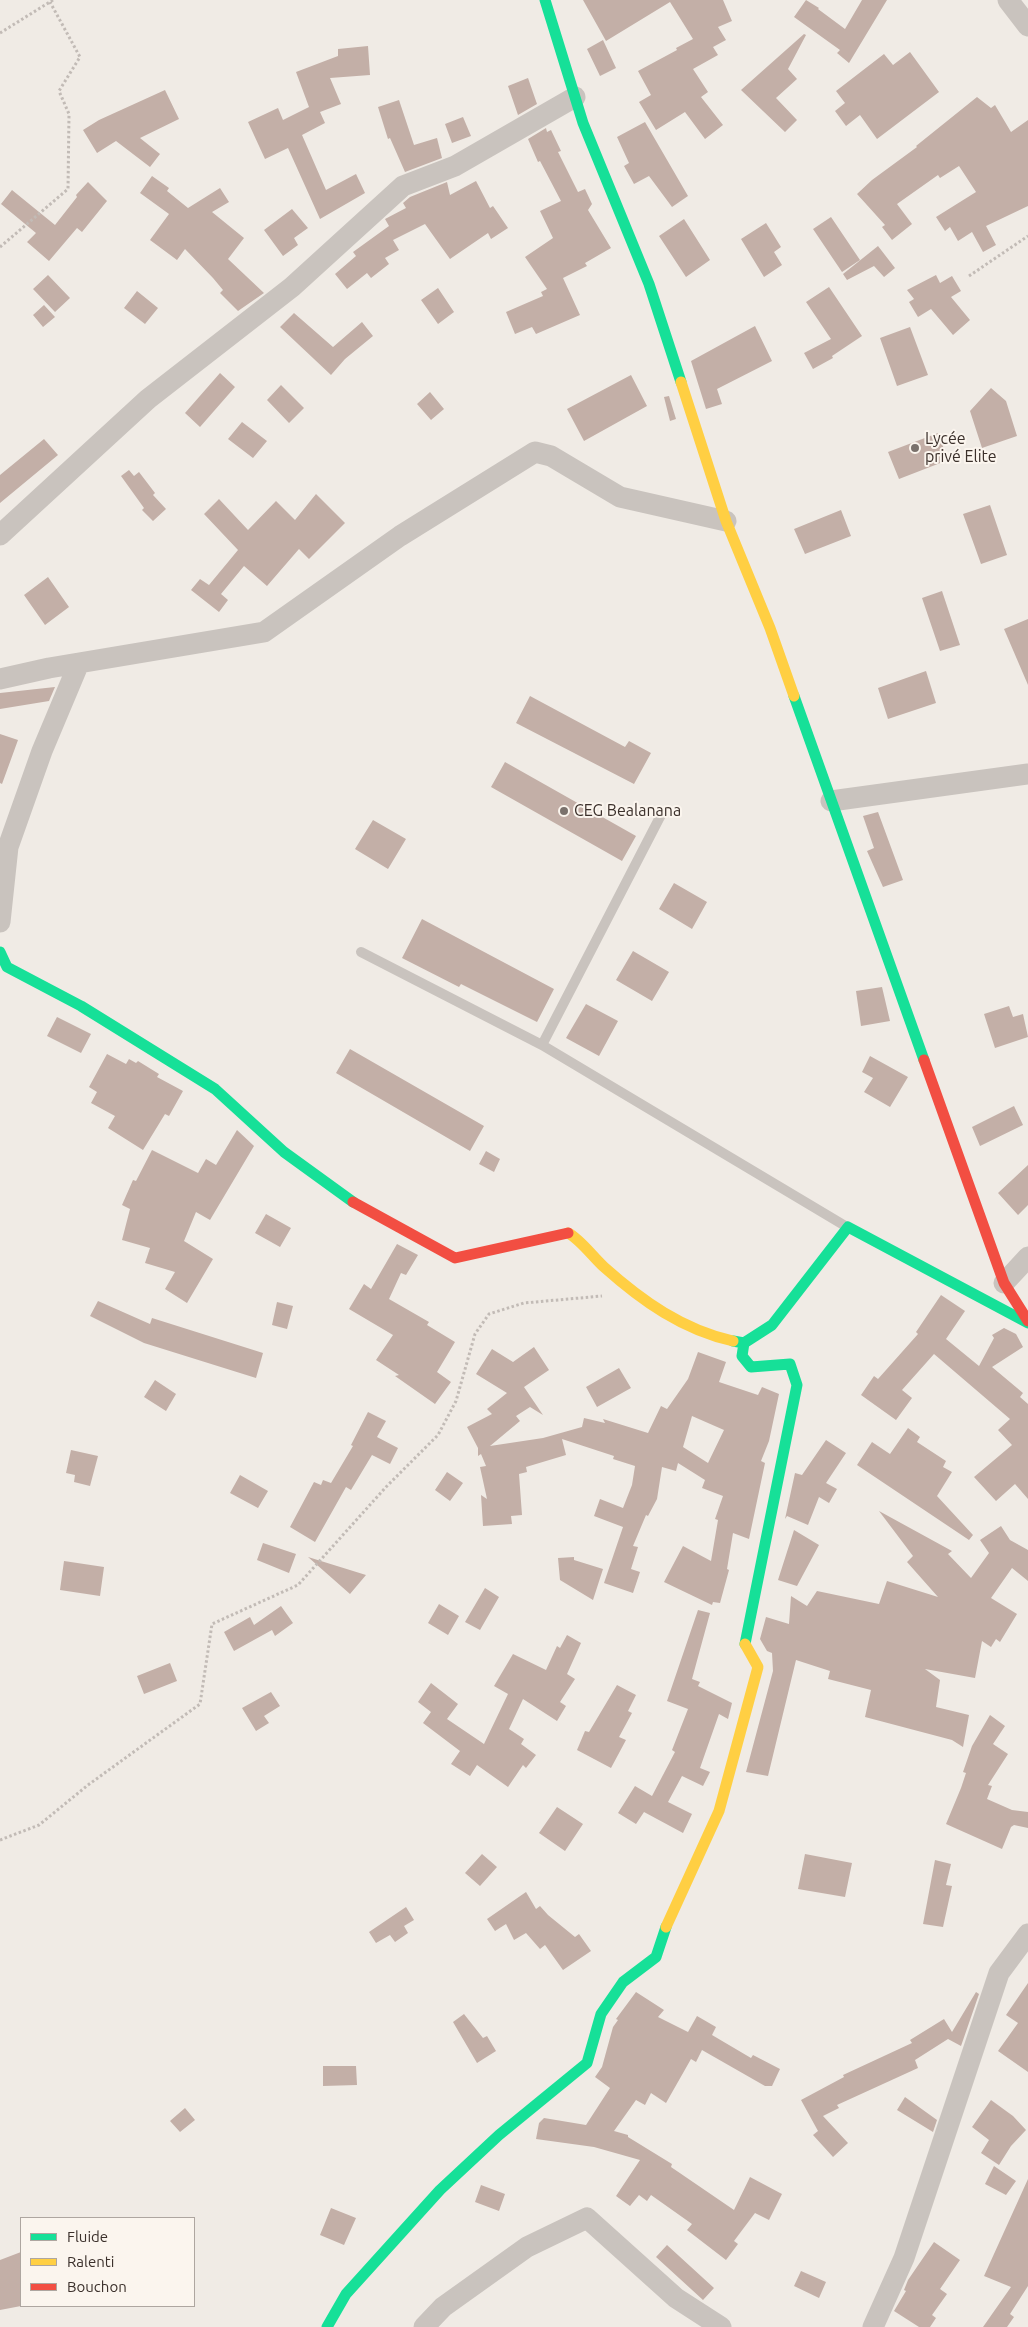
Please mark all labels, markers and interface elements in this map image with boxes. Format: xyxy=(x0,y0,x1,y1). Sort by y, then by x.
place label: Lycée privé Elite xyxy=(925,429,997,467)
marker: Lycée privé Elite xyxy=(909,442,921,454)
place label: CEG Bealanana xyxy=(574,801,681,821)
marker: CEG Bealanana xyxy=(558,805,570,817)
legend xyxy=(20,2217,195,2307)
text: Fluide xyxy=(67,2228,108,2245)
text: Ralenti xyxy=(67,2253,114,2270)
text: Bouchon xyxy=(67,2278,127,2295)

